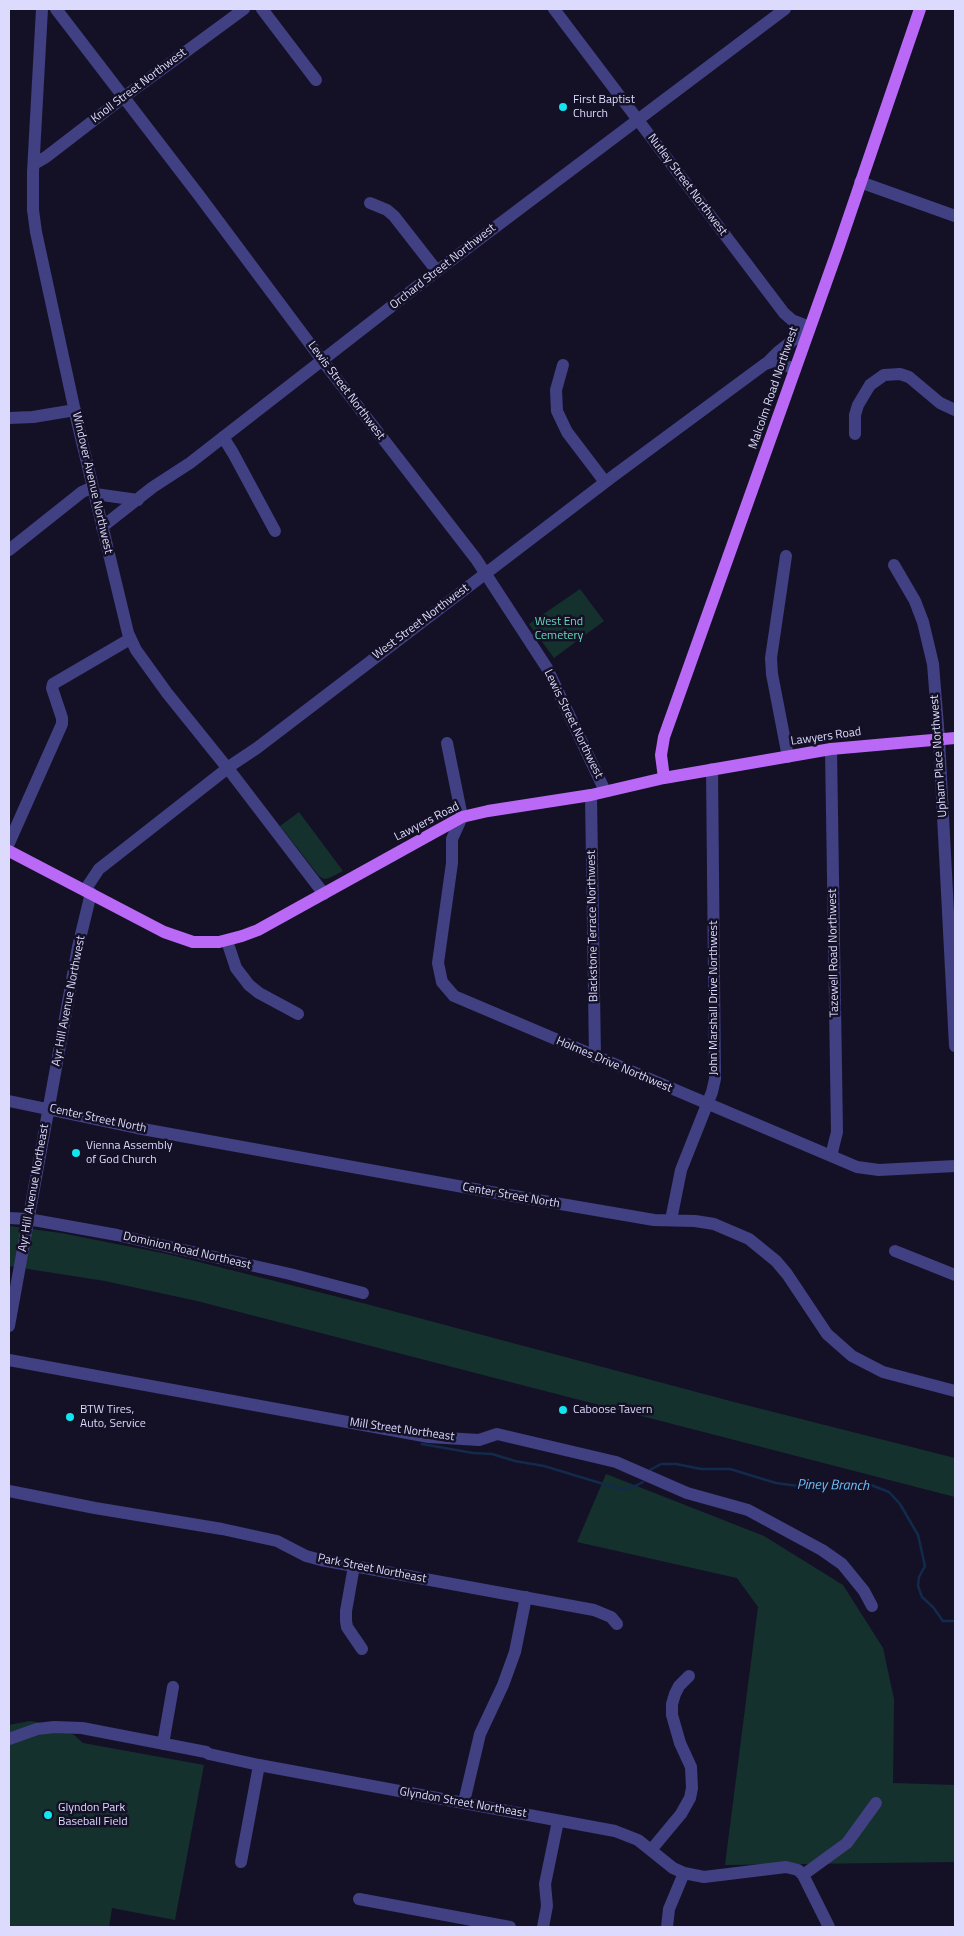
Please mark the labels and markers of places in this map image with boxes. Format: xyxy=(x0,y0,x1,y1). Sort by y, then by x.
place label: First Baptist Church xyxy=(573,93,635,121)
marker: First Baptist Church xyxy=(557,101,569,113)
place label: Vienna Assembly of God Church xyxy=(86,1139,172,1167)
marker: Vienna Assembly of God Church xyxy=(70,1147,82,1159)
place label: BTW Tires, Auto, Service xyxy=(80,1403,146,1431)
place label: Caboose Tavern xyxy=(573,1403,652,1417)
marker: Caboose Tavern xyxy=(557,1404,569,1416)
marker: BTW Tires, Auto, Service xyxy=(64,1411,76,1423)
place label: Glyndon Park Baseball Field xyxy=(58,1801,128,1829)
marker: Glyndon Park Baseball Field xyxy=(42,1809,54,1821)

